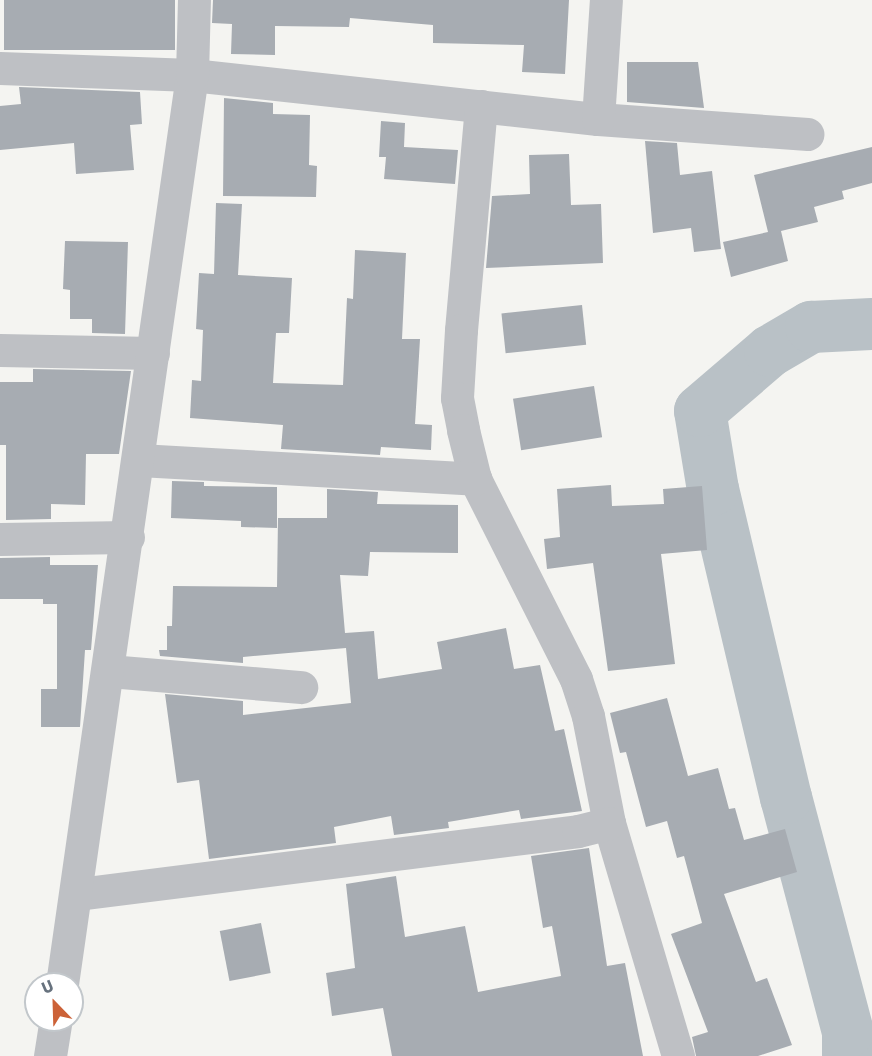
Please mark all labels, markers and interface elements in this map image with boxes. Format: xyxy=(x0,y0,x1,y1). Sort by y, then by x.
north arrow xyxy=(24,972,84,1032)
text: U xyxy=(38,974,57,1000)

